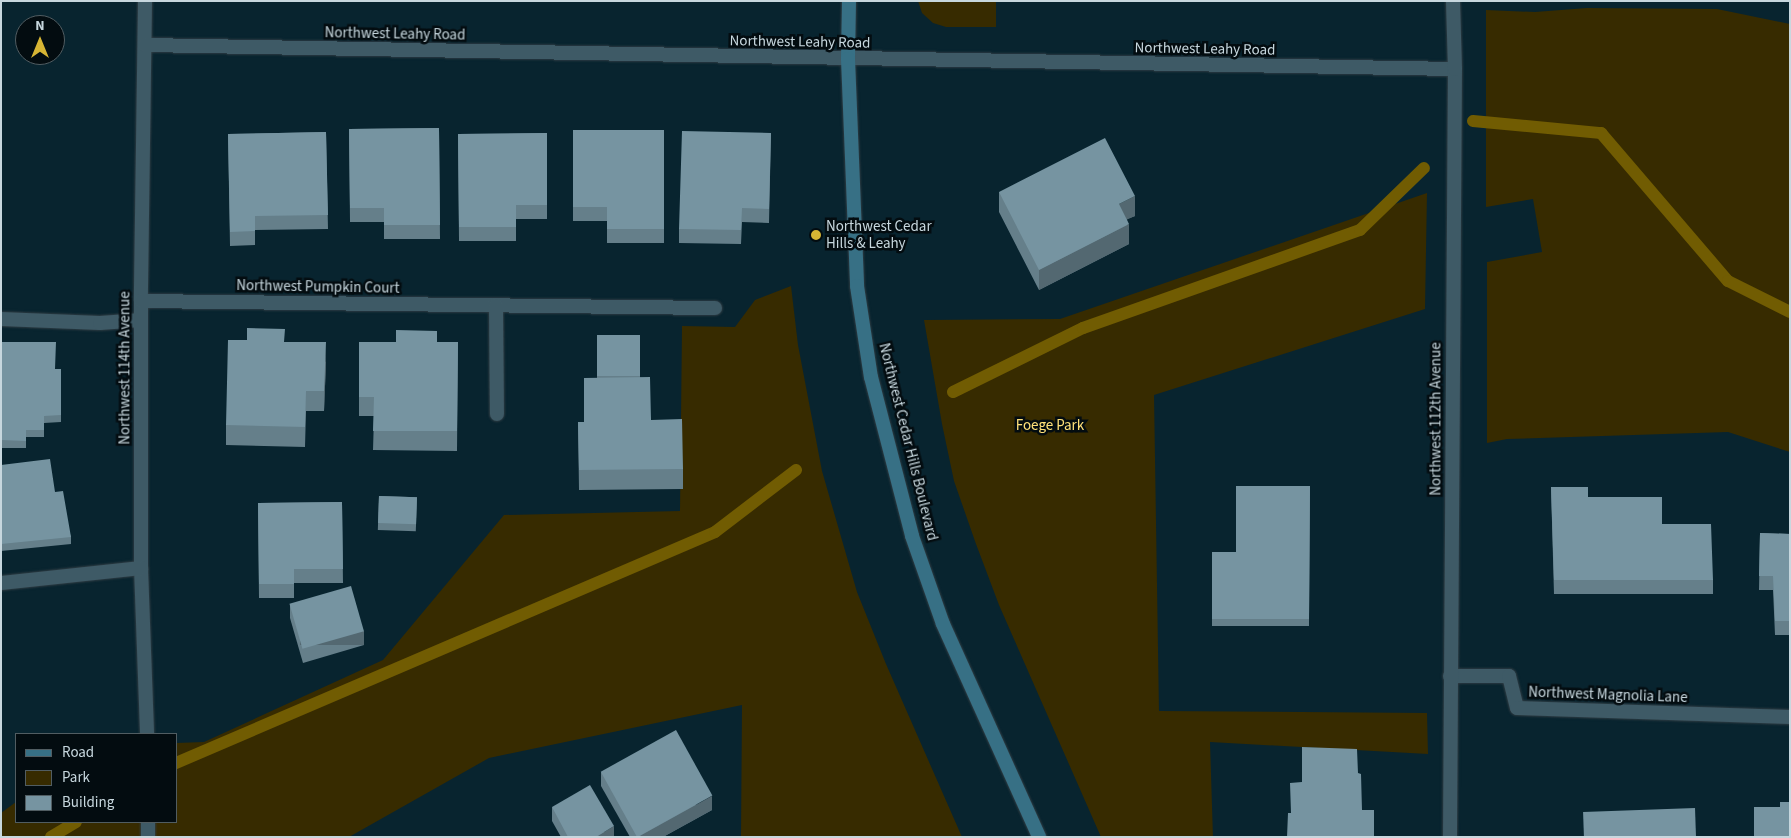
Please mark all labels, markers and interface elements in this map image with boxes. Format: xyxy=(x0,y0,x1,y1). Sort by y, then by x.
north arrow xyxy=(15,15,65,65)
text: N xyxy=(35,16,45,36)
street label: Northwest Leahy Road xyxy=(324,24,466,44)
street label: Northwest Leahy Road xyxy=(729,32,871,52)
street label: Northwest Leahy Road xyxy=(1134,39,1276,59)
place label: Northwest Cedar Hills & Leahy xyxy=(826,217,932,252)
marker: Northwest Cedar Hills & Leahy xyxy=(810,229,822,241)
street label: Northwest Pumpkin Court xyxy=(236,277,400,297)
street label: Northwest 114th Avenue xyxy=(116,291,134,445)
street label: Northwest Cedar Hills Boulevard xyxy=(875,341,941,543)
street label: Northwest 112th Avenue xyxy=(1427,342,1445,496)
park label: Foege Park xyxy=(1016,417,1084,435)
street label: Northwest Magnolia Lane xyxy=(1528,683,1688,707)
legend xyxy=(15,733,178,823)
text: Road xyxy=(62,742,94,763)
text: Park xyxy=(62,767,90,788)
text: Building xyxy=(62,792,114,813)

